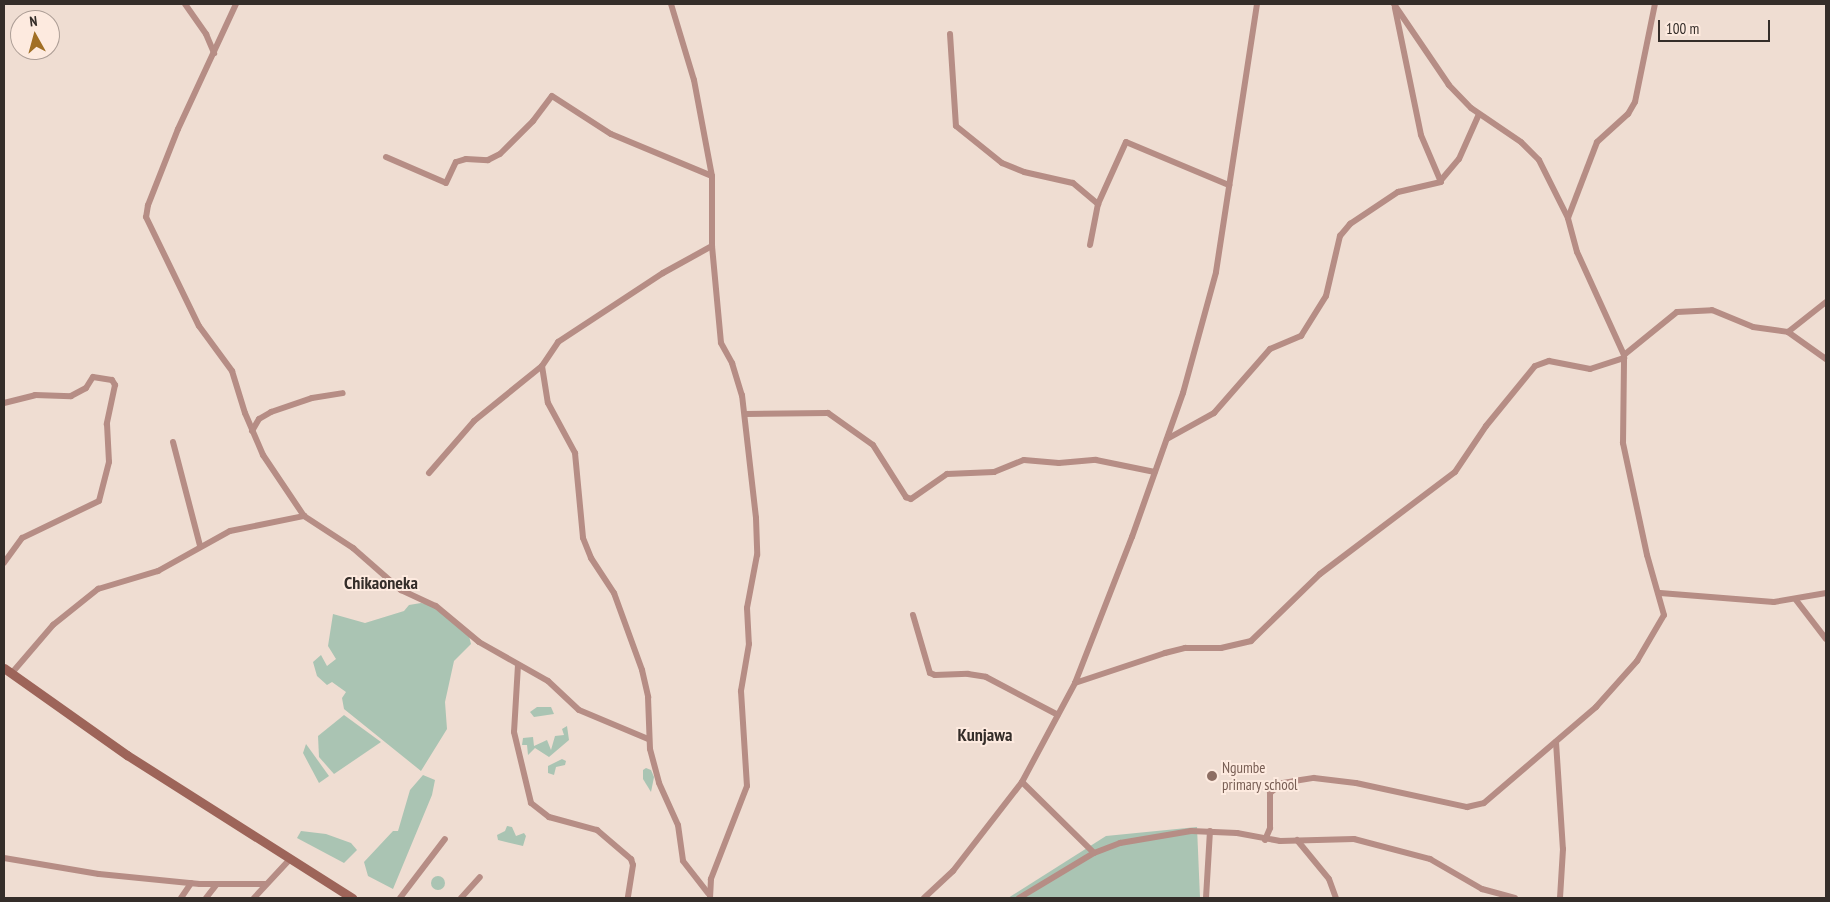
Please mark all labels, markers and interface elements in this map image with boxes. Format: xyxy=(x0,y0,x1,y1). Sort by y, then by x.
north arrow xyxy=(10,10,60,60)
scale bar xyxy=(1660,10,1772,42)
text: N xyxy=(28,12,38,30)
text: 100 m xyxy=(1666,19,1699,38)
district label: Chikaoneka xyxy=(344,572,418,594)
district label: Kunjawa xyxy=(958,724,1012,746)
place label: Ngumbe primary school xyxy=(1222,758,1298,793)
marker: Ngumbe primary school xyxy=(1206,770,1218,782)

